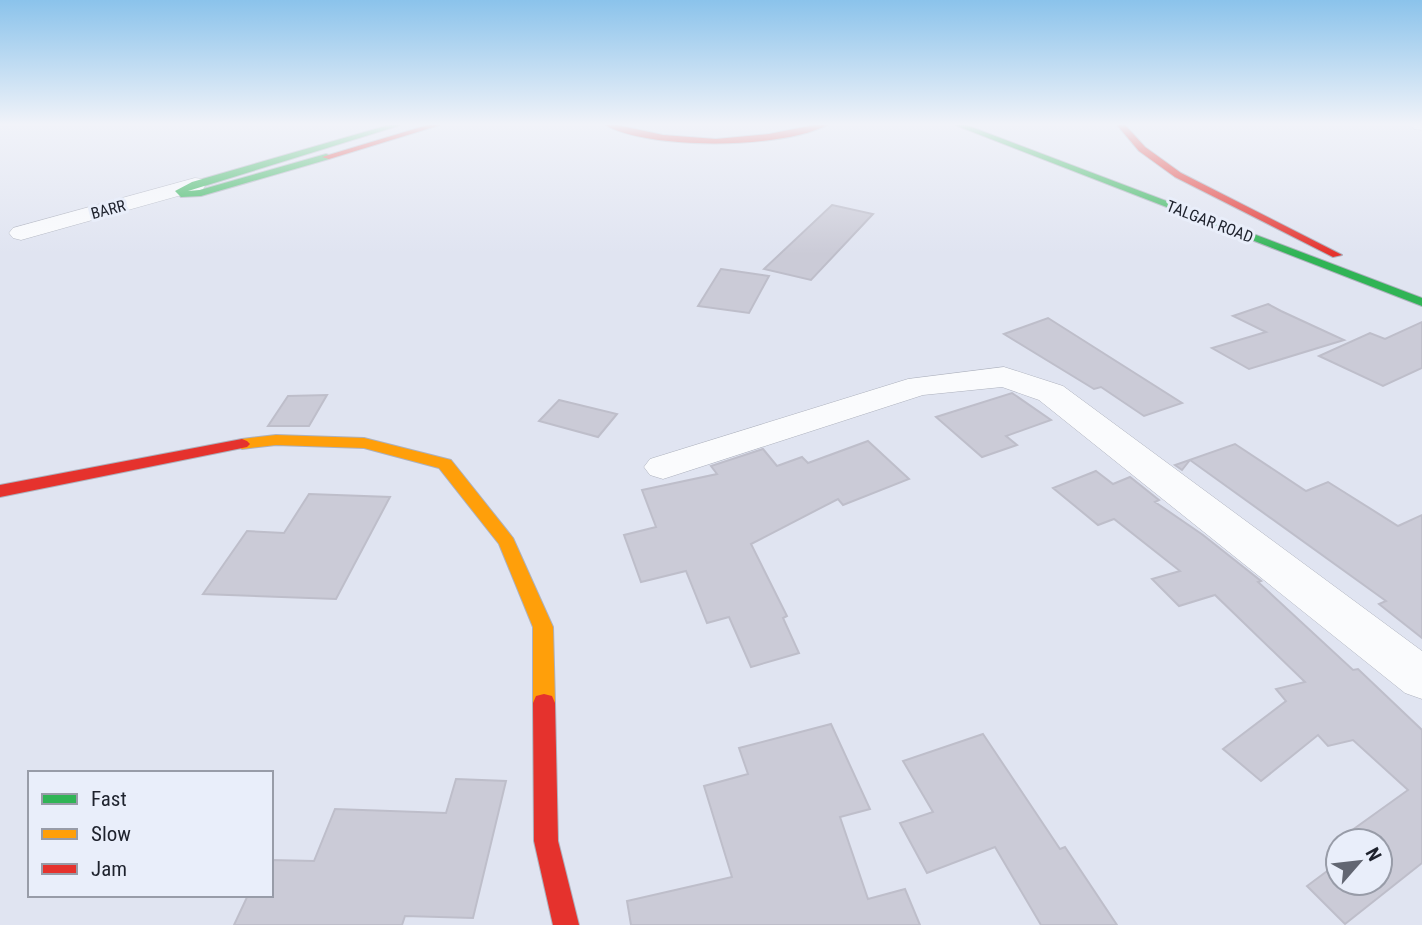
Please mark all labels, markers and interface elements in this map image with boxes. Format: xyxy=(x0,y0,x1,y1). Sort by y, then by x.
street label: BARR xyxy=(89,196,128,223)
street label: TALGAR ROAD xyxy=(1164,196,1256,247)
legend xyxy=(28,771,273,897)
text: Fast xyxy=(91,787,127,811)
text: Slow xyxy=(91,822,131,846)
north arrow xyxy=(1324,827,1394,897)
text: N xyxy=(1361,844,1386,865)
text: Jam xyxy=(91,857,127,881)

